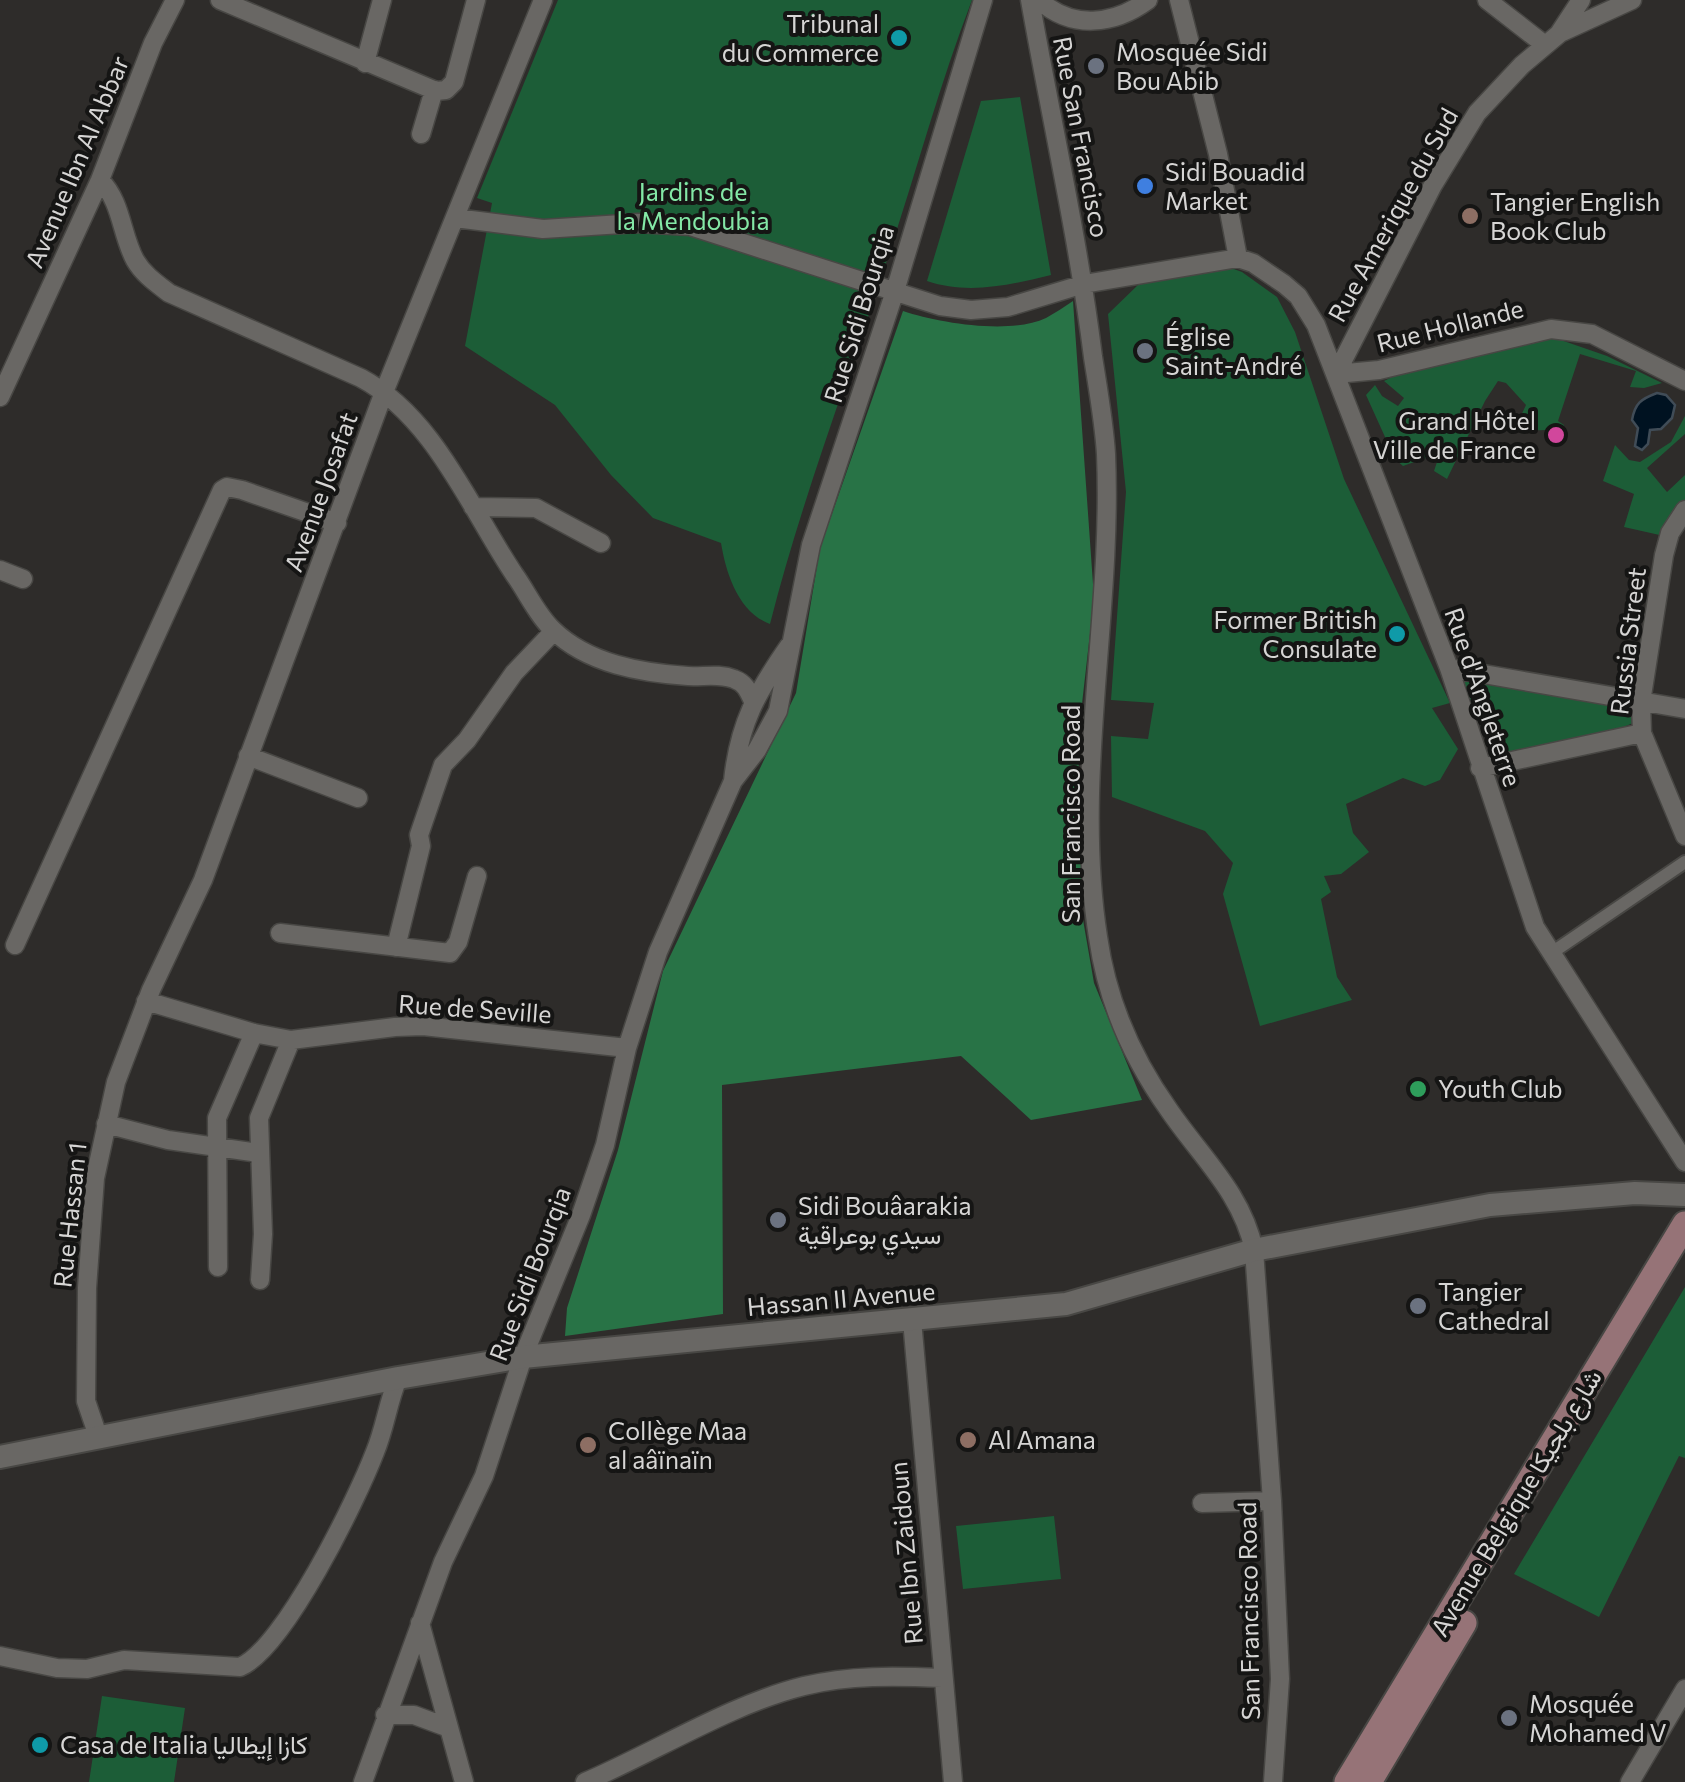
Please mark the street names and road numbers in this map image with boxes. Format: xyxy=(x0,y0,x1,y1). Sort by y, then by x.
street label: Rue San Francisco xyxy=(1048,34,1116,240)
street label: Avenue Ibn Al Abbar xyxy=(18,51,134,272)
street label: Rue Amerique du Sud xyxy=(1321,102,1463,327)
street label: Rue Sidi Bourqia xyxy=(817,221,899,406)
street label: Rue Hollande xyxy=(1373,292,1526,358)
street label: Avenue Josafat xyxy=(277,408,363,575)
street label: Russia Street xyxy=(1603,565,1651,716)
street label: Rue d'Angleterre xyxy=(1439,603,1529,790)
street label: San Francisco Road xyxy=(1055,705,1085,923)
street label: Rue de Seville xyxy=(397,988,553,1028)
street label: Rue Hassan 1 xyxy=(46,1141,92,1289)
street label: Rue Sidi Bourqia xyxy=(482,1182,576,1365)
street label: Hassan II Avenue xyxy=(746,1275,936,1321)
street label: Avenue Belgique شارع بلجيكا xyxy=(1423,1364,1609,1643)
street label: Rue Ibn Zaidoun xyxy=(882,1460,928,1646)
street label: San Francisco Road xyxy=(1231,1501,1265,1721)

